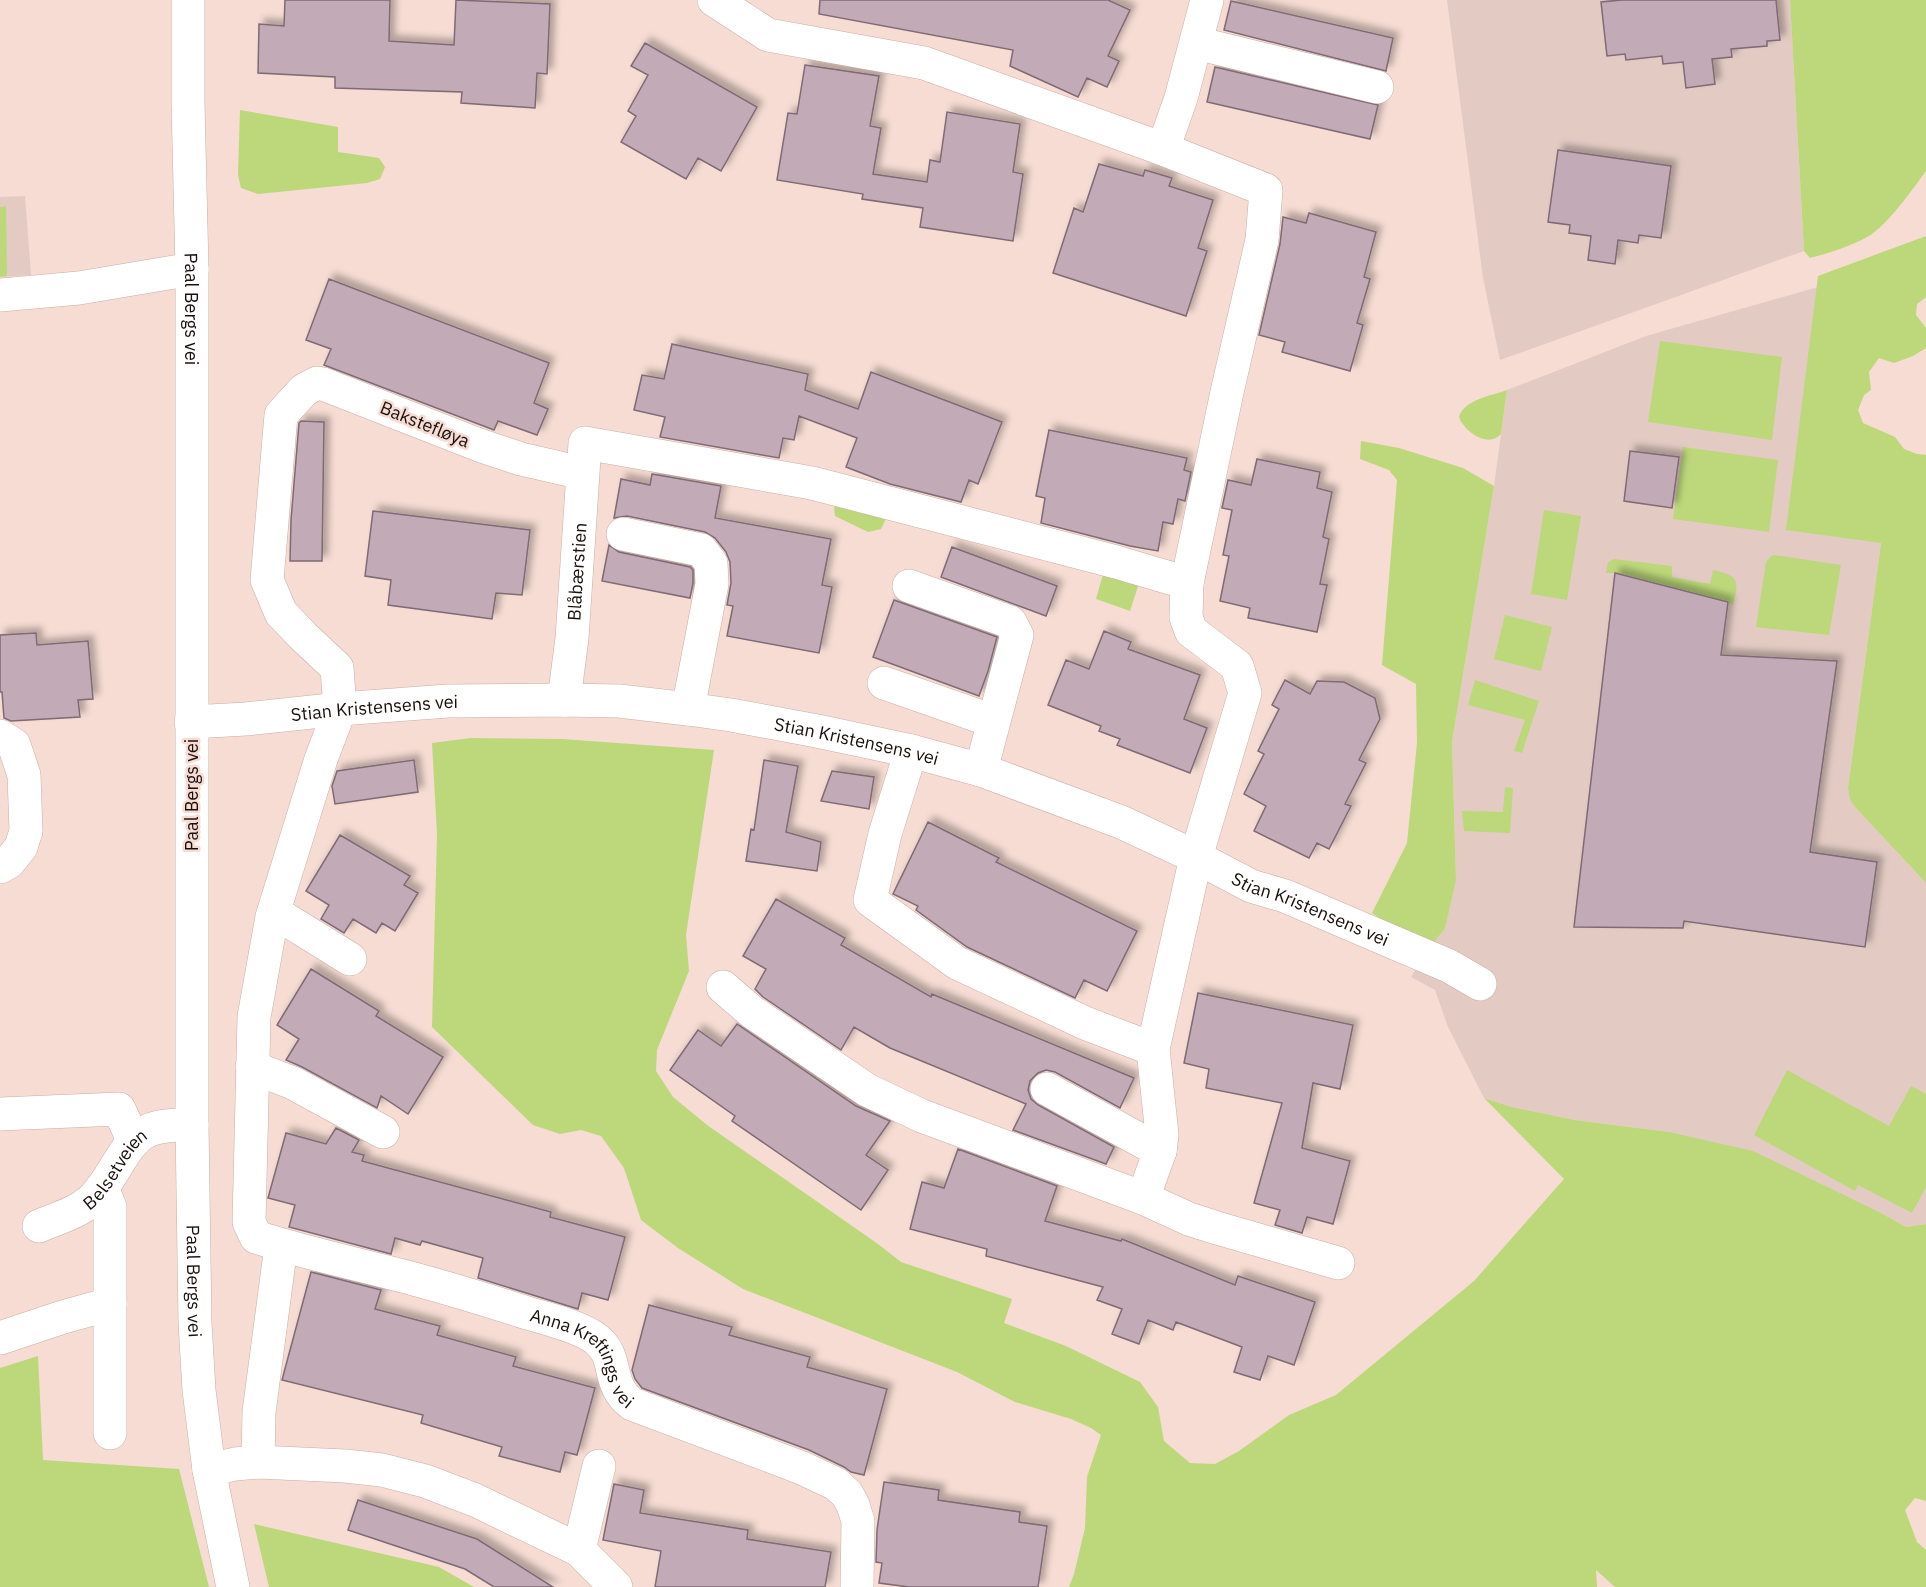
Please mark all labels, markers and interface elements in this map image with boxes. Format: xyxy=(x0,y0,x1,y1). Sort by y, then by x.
street label: Paal Bergs vei xyxy=(180,252,204,365)
street label: Bakstefløya xyxy=(377,396,474,453)
street label: Blåbærstien xyxy=(562,522,591,622)
street label: Stian Kristensens vei xyxy=(290,689,458,726)
street label: Stian Kristensens vei xyxy=(772,712,942,770)
street label: Paal Bergs vei xyxy=(180,739,203,851)
street label: Stian Kristensens vei xyxy=(1228,866,1393,951)
street label: Belsetveien xyxy=(78,1123,151,1214)
street label: Paal Bergs vei xyxy=(182,1224,207,1338)
street label: Anna Kreftings vei xyxy=(528,1303,639,1413)

